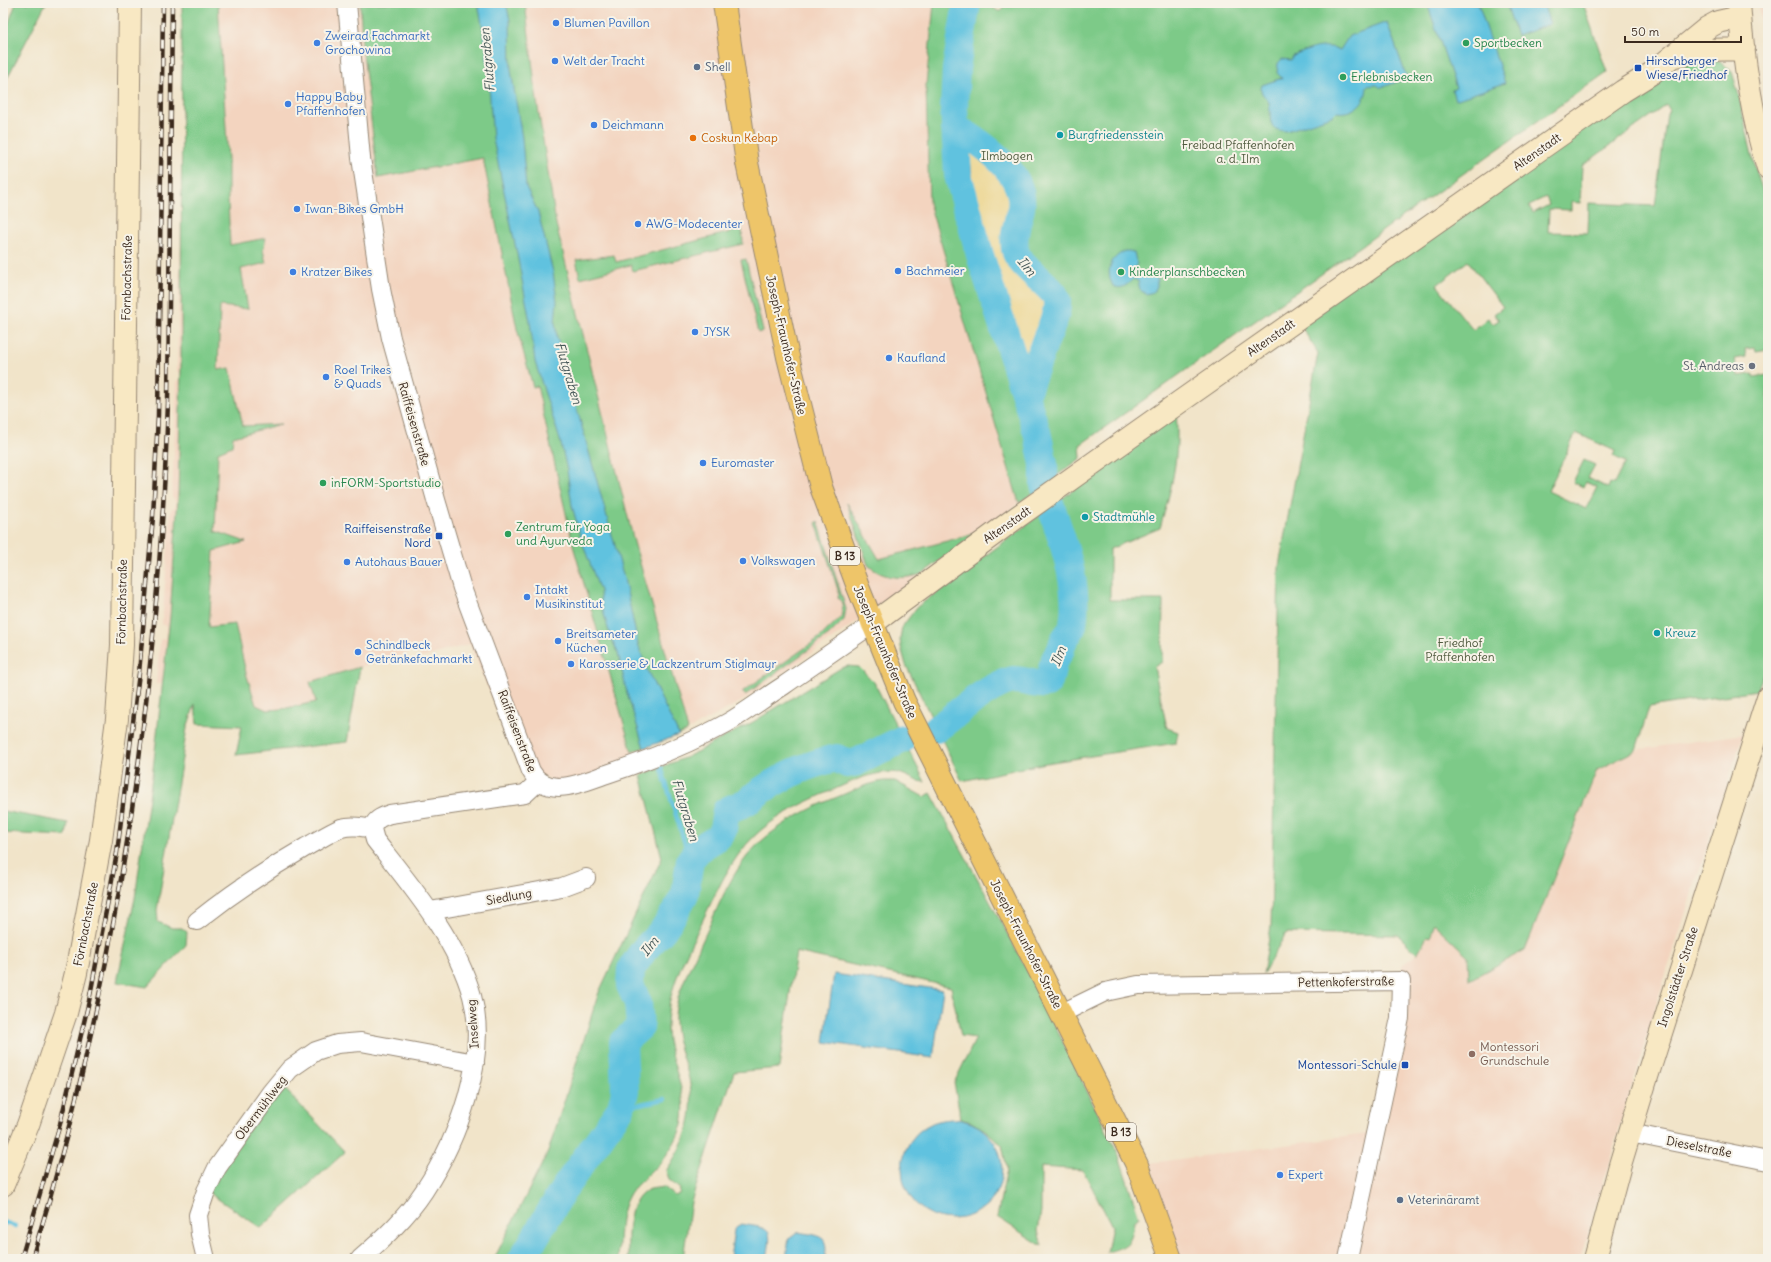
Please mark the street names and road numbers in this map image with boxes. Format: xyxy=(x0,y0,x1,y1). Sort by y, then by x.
street label: Altenstadt xyxy=(1510,130,1564,174)
street label: Förnbachstraße xyxy=(118,235,135,321)
street label: Joseph-Fraunhofer-Straße xyxy=(763,273,810,416)
street label: Altenstadt xyxy=(1244,316,1298,360)
street label: Raiffeisenstraße xyxy=(395,380,434,468)
street label: Altenstadt xyxy=(980,503,1034,547)
road number: B 13 xyxy=(830,547,860,565)
street label: Förnbachstraße xyxy=(113,559,130,645)
street label: Joseph-Fraunhofer-Straße xyxy=(851,583,920,721)
street label: Raiffeisenstraße xyxy=(495,688,540,774)
street label: Joseph-Fraunhofer-Straße xyxy=(987,877,1066,1011)
street label: Förnbachstraße xyxy=(70,881,101,967)
street label: Siedlung xyxy=(485,885,533,908)
street label: Ingolstädter Straße xyxy=(1654,925,1701,1029)
street label: Pettenkoferstraße xyxy=(1298,973,1394,990)
street label: Inselweg xyxy=(463,999,482,1049)
street label: Obermühlweg xyxy=(231,1072,290,1143)
road number: B 13 xyxy=(1106,1123,1136,1141)
street label: Dieselstraße xyxy=(1665,1133,1733,1160)

